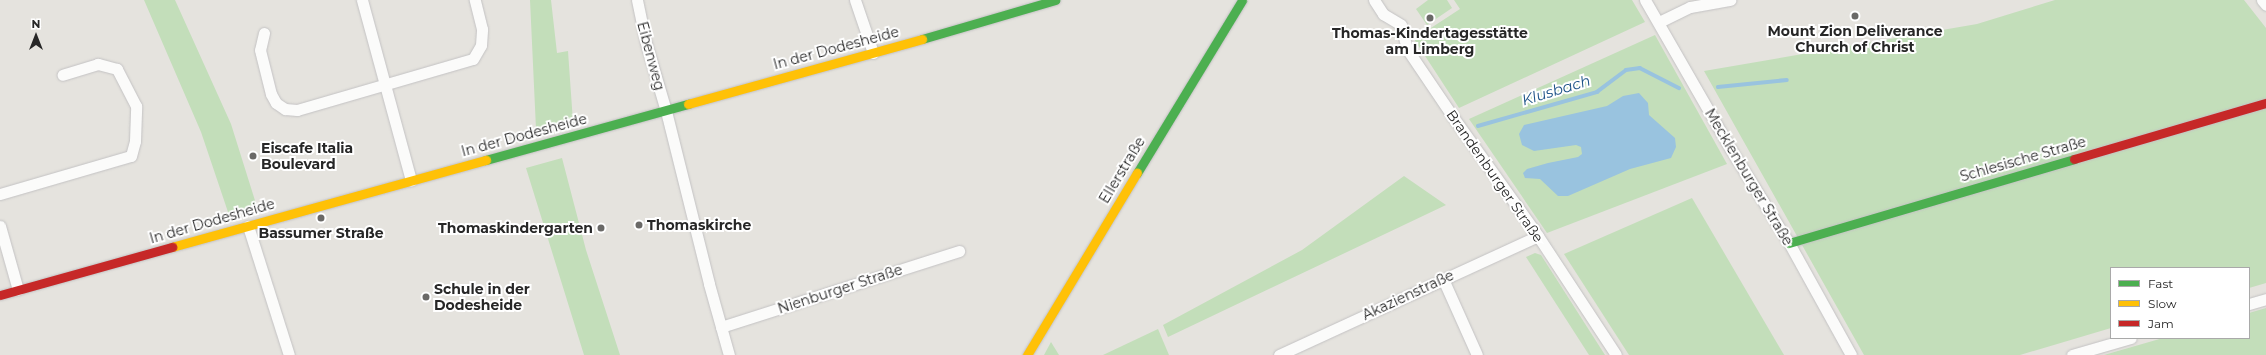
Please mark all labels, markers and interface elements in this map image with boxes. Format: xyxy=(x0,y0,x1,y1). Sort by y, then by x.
marker: Mount Zion Deliverance Church of Christ xyxy=(1850,11,1860,21)
marker: Thomas-Kindertagesstätte am Limberg xyxy=(1425,13,1435,23)
north arrow xyxy=(16,16,56,56)
text: N xyxy=(32,17,40,31)
street label: Eibenweg xyxy=(634,20,668,92)
street label: In der Dodesheide xyxy=(771,23,901,73)
place label: Mount Zion Deliverance Church of Christ xyxy=(1768,23,1942,56)
place label: Thomas-Kindertagesstätte am Limberg xyxy=(1332,25,1528,58)
water label: Klusbach xyxy=(1519,71,1593,109)
street label: Mecklenburger Straße xyxy=(1701,106,1797,248)
street label: Brandenburger Straße xyxy=(1443,107,1547,245)
street label: In der Dodesheide xyxy=(459,110,589,160)
street label: Schlesische Straße xyxy=(1958,133,2088,185)
street label: Ellerstraße xyxy=(1096,134,1148,206)
place label: Eiscafe Italia Boulevard xyxy=(261,140,353,172)
marker: Eiscafe Italia Boulevard xyxy=(248,151,258,161)
street label: In der Dodesheide xyxy=(148,195,276,247)
marker: Bassumer Straße xyxy=(316,213,326,223)
place label: Thomaskirche xyxy=(647,217,751,233)
place label: Thomaskindergarten xyxy=(438,220,593,236)
marker: Thomaskirche xyxy=(634,220,644,230)
marker: Thomaskindergarten xyxy=(596,223,606,233)
place label: Bassumer Straße xyxy=(258,225,384,241)
street label: Nienburger Straße xyxy=(776,261,904,317)
street label: Akazienstraße xyxy=(1360,266,1456,324)
legend xyxy=(2110,267,2250,339)
text: Fast xyxy=(2148,276,2173,291)
place label: Schule in der Dodesheide xyxy=(434,281,530,314)
marker: Schule in der Dodesheide xyxy=(421,292,431,302)
text: Slow xyxy=(2148,296,2177,311)
text: Jam xyxy=(2148,316,2174,331)

